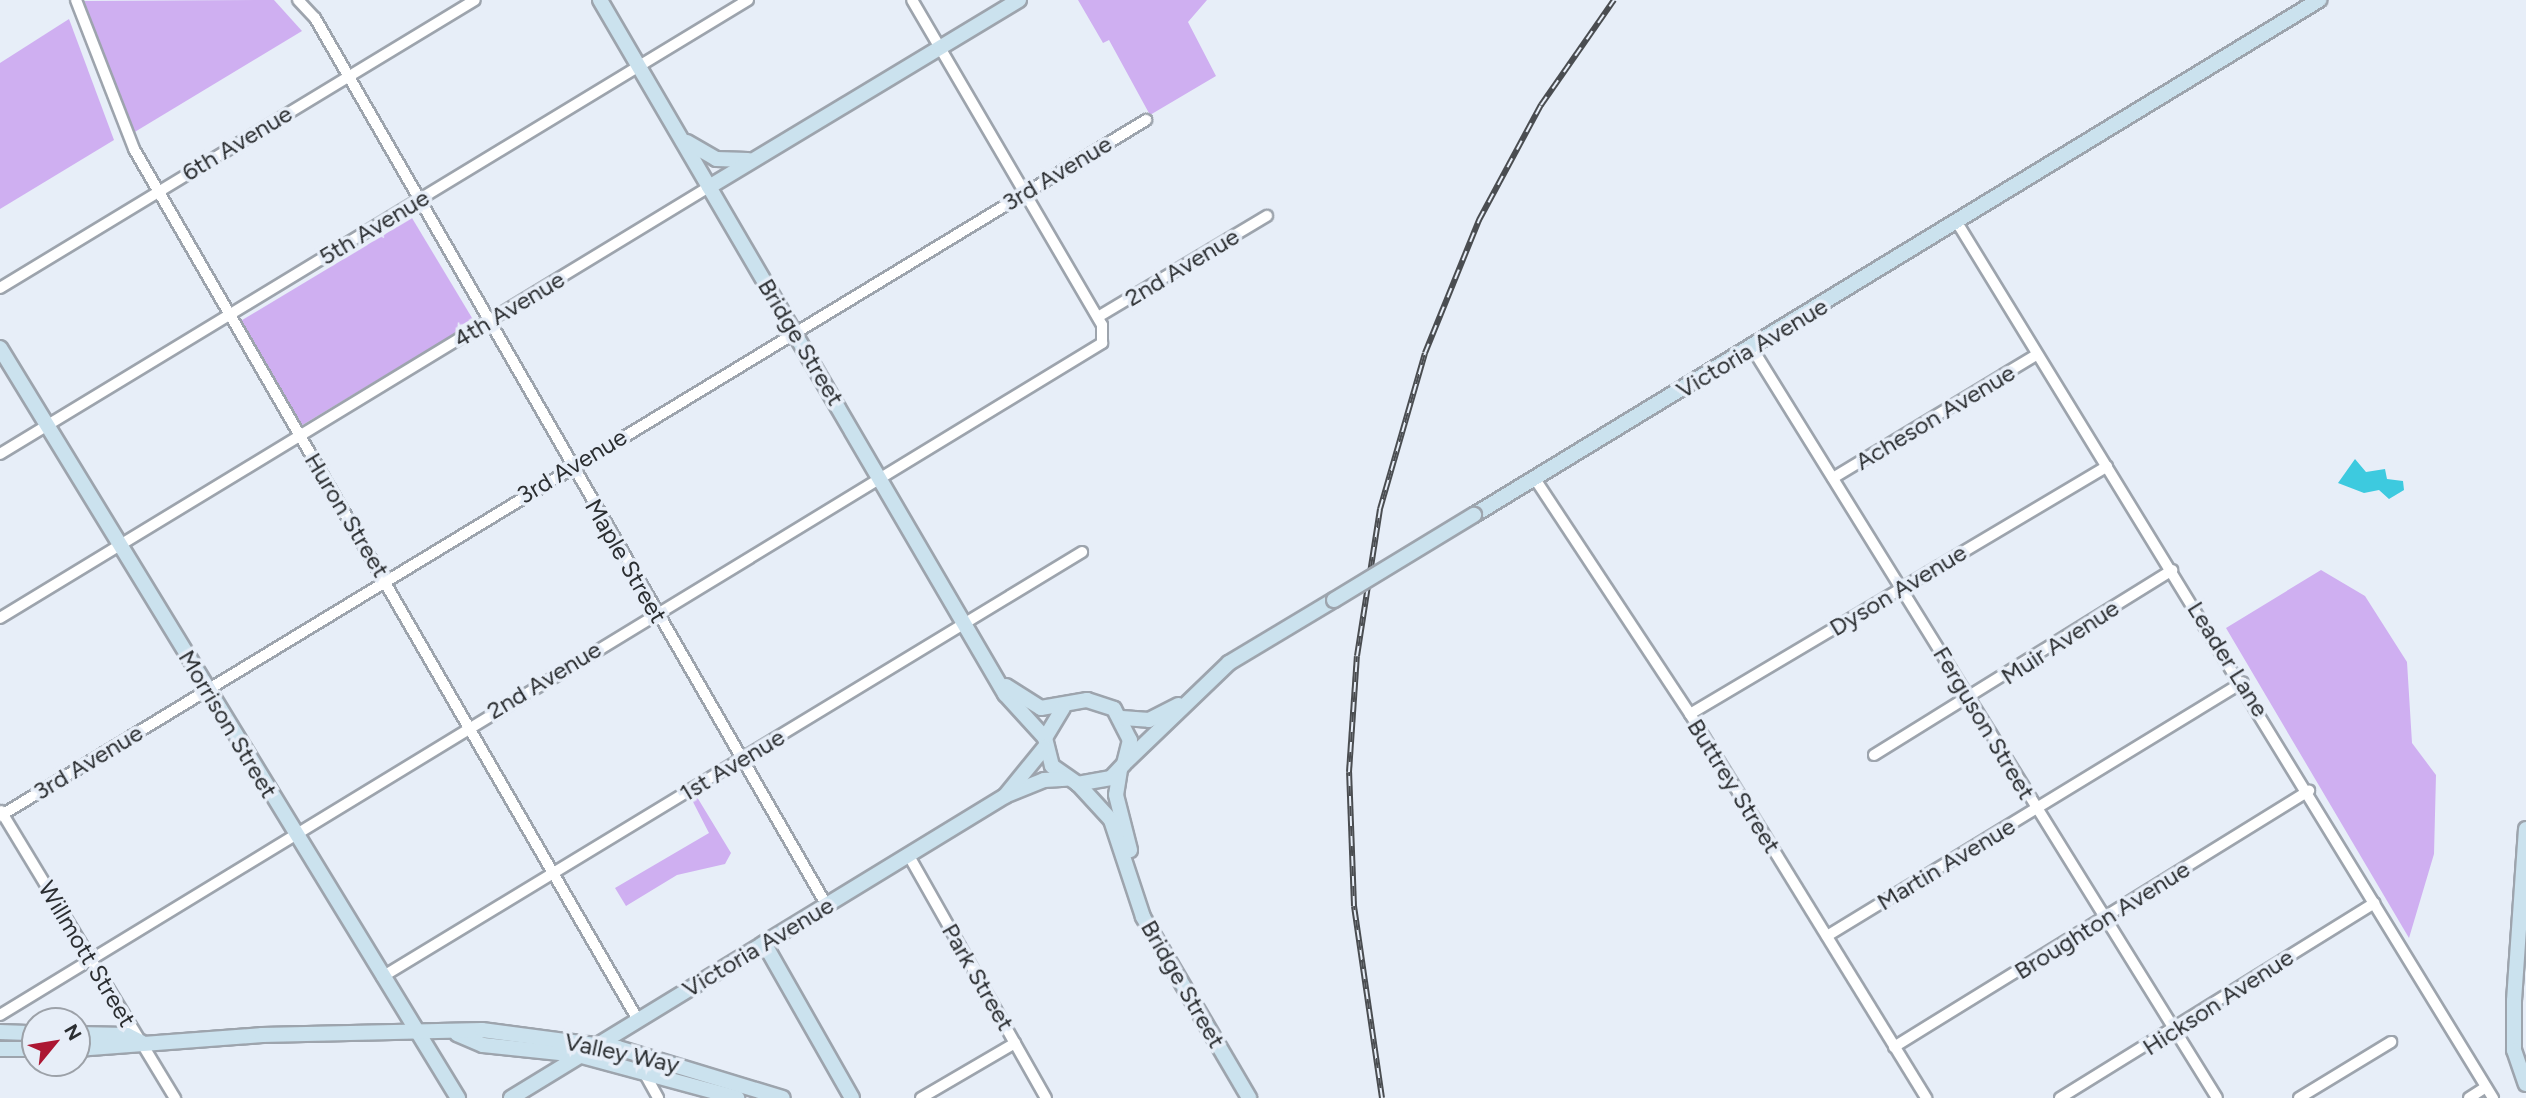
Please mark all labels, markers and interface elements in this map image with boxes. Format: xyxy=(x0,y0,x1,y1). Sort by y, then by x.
street label: 6th Avenue xyxy=(177,99,297,187)
street label: 3rd Avenue xyxy=(997,129,1117,217)
street label: 5th Avenue xyxy=(314,183,434,271)
street label: 2nd Avenue xyxy=(1120,222,1244,312)
street label: 4th Avenue xyxy=(448,265,570,353)
street label: Bridge Street xyxy=(752,273,850,411)
street label: Victoria Avenue xyxy=(1671,292,1833,404)
street label: Acheson Avenue xyxy=(1850,358,2020,476)
street label: 3rd Avenue xyxy=(512,422,632,510)
street label: Huron Street xyxy=(299,448,395,582)
street label: Maple Street xyxy=(579,494,673,628)
street label: Dyson Avenue xyxy=(1824,538,1972,642)
street label: Muir Avenue xyxy=(1996,593,2124,691)
street label: Leader Lane xyxy=(2181,596,2275,722)
street label: 2nd Avenue xyxy=(482,635,606,725)
street label: Ferguson Street xyxy=(1927,641,2041,805)
street label: Morrison Street xyxy=(172,645,284,803)
street label: Buttrey Street xyxy=(1681,714,1787,858)
street label: 3rd Avenue xyxy=(28,718,148,806)
street label: 1st Avenue xyxy=(674,722,790,808)
street label: Martin Avenue xyxy=(1872,812,2020,916)
street label: Broughton Avenue xyxy=(2009,855,2195,985)
street label: Willmott Street xyxy=(32,876,142,1032)
street label: Victoria Avenue xyxy=(677,891,839,1003)
street label: Bridge Street xyxy=(1135,915,1231,1053)
street label: Park Street xyxy=(936,918,1020,1036)
street label: Hickson Avenue xyxy=(2137,943,2299,1061)
north arrow xyxy=(21,1007,91,1077)
text: N xyxy=(59,1020,87,1044)
street label: Valley Way xyxy=(562,1027,682,1079)

